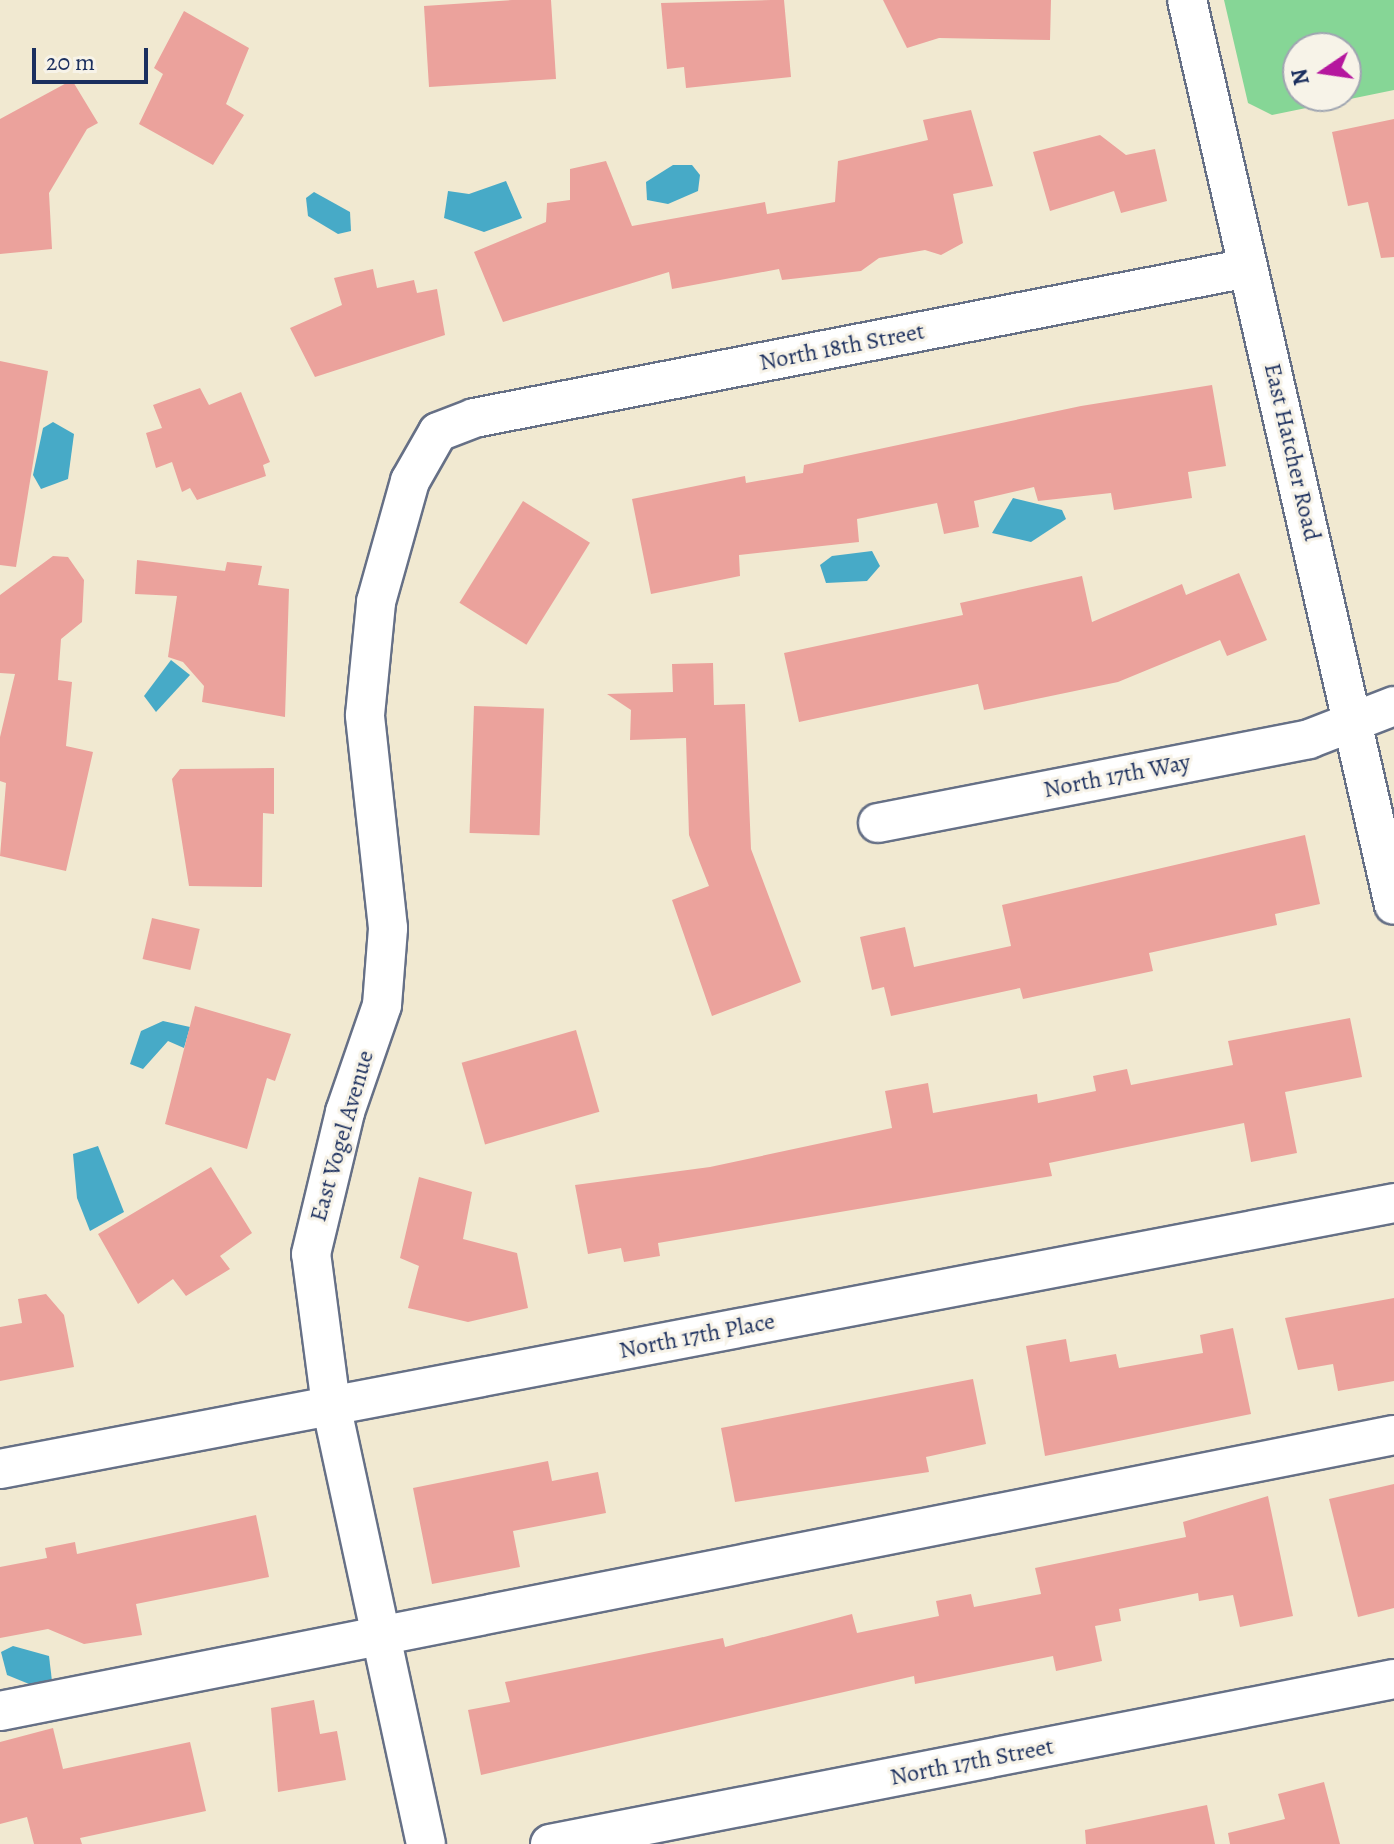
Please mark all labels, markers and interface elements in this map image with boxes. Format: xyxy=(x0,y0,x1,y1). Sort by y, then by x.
scale bar xyxy=(36,32,152,82)
north arrow xyxy=(1282,32,1362,112)
text: 20 m xyxy=(46,46,95,78)
text: N xyxy=(1284,66,1317,88)
street label: North 18th Street xyxy=(757,317,927,377)
street label: East Hatcher Road xyxy=(1258,360,1326,544)
street label: North 17th Way xyxy=(1041,748,1193,804)
street label: East Vogel Avenue xyxy=(304,1047,380,1225)
street label: North 17th Place xyxy=(617,1307,777,1365)
street label: North 17th Street xyxy=(888,1732,1056,1792)

